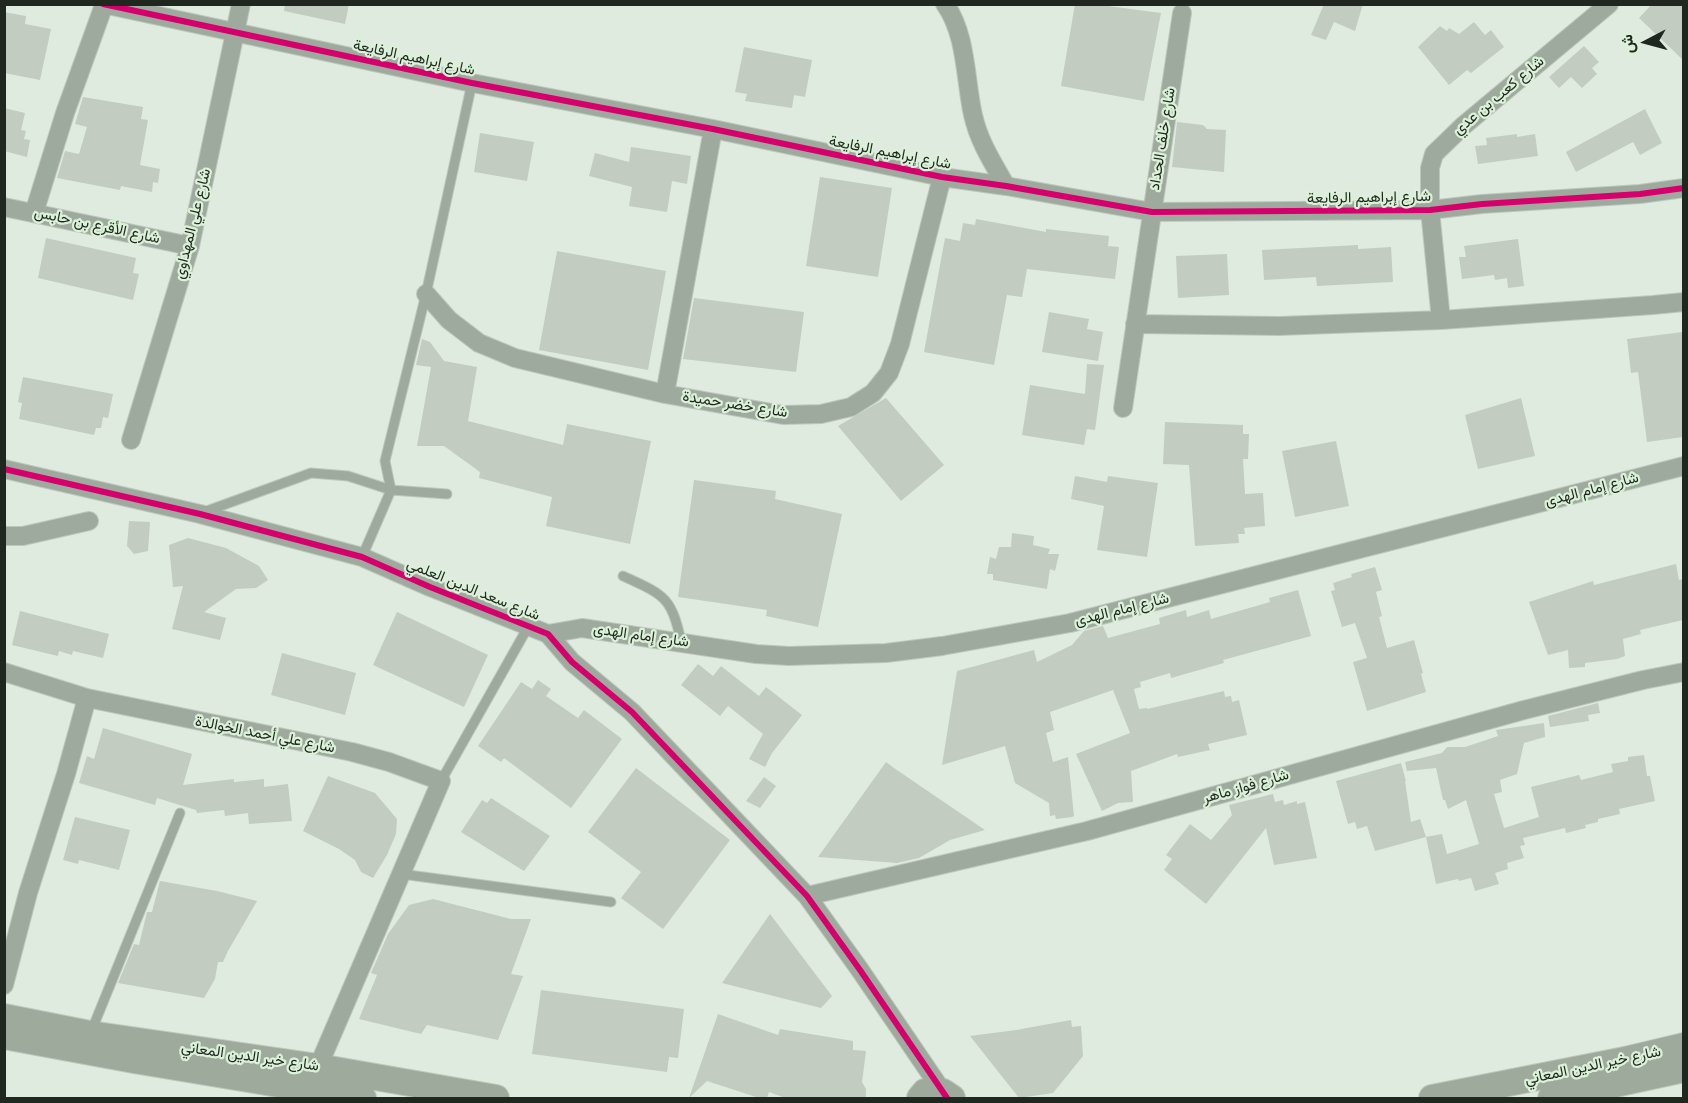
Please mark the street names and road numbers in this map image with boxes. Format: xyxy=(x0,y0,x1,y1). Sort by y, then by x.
street label: شارع إبراهيم الرفايعة xyxy=(351,36,477,80)
street label: شارع كعب بن عدي xyxy=(1450,53,1548,139)
street label: شارع خلف الحداد xyxy=(1146,86,1180,192)
street label: شارع إبراهيم الرفايعة xyxy=(827,132,953,174)
street label: شارع علي المهداوي xyxy=(171,167,215,281)
street label: شارع إبراهيم الرفايعة xyxy=(1307,188,1431,208)
street label: شارع الأقرع بن حابس xyxy=(32,204,162,248)
street label: شارع خضر حميدة xyxy=(681,388,789,422)
street label: شارع إمام الهدى xyxy=(1543,469,1641,511)
street label: شارع سعد الدين العلمي xyxy=(404,555,542,625)
street label: شارع إمام الهدى xyxy=(1073,590,1171,630)
street label: شارع إمام الهدى xyxy=(592,620,690,652)
street label: شارع علي أحمد الخوالدة xyxy=(194,713,336,757)
street label: شارع فواز ماهر xyxy=(1201,766,1291,808)
street label: شارع خير الدين المعاني xyxy=(180,1038,320,1076)
street label: شارع خير الدين المعاني xyxy=(1523,1043,1663,1089)

